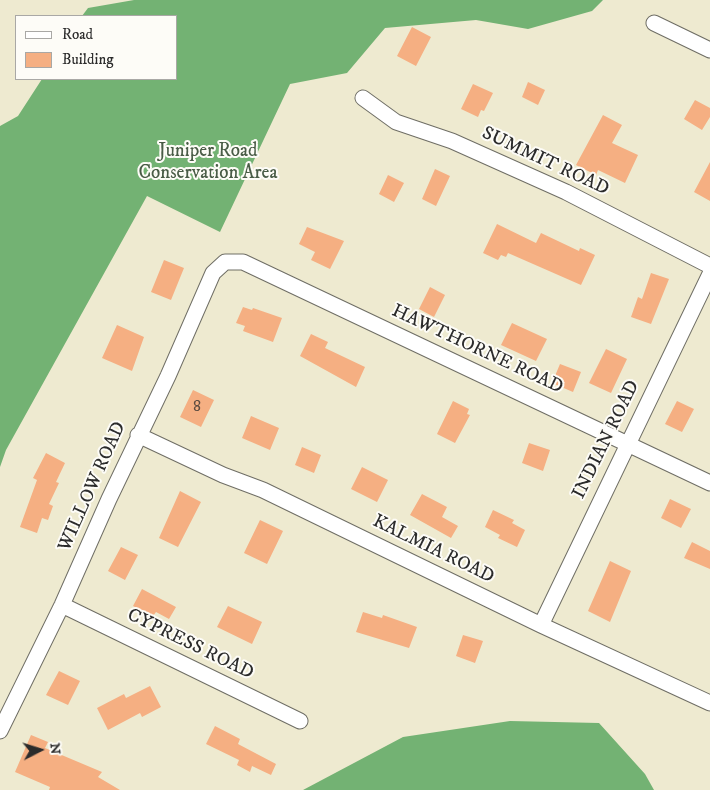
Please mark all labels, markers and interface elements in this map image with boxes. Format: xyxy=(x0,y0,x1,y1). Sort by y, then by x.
legend xyxy=(15,15,178,80)
text: Road xyxy=(62,25,93,44)
text: Building xyxy=(62,50,114,69)
street label: SUMMIT ROAD xyxy=(478,123,612,201)
park label: Juniper Road Conservation Area xyxy=(138,141,278,185)
street label: HAWTHORNE ROAD xyxy=(388,300,566,400)
street label: INDIAN ROAD xyxy=(568,377,646,503)
house number: 8 xyxy=(193,398,201,418)
street label: WILLOW ROAD xyxy=(54,419,132,555)
street label: KALMIA ROAD xyxy=(368,511,498,589)
street label: CYPRESS ROAD xyxy=(123,605,257,685)
north arrow xyxy=(15,725,65,775)
text: N xyxy=(45,742,64,755)

